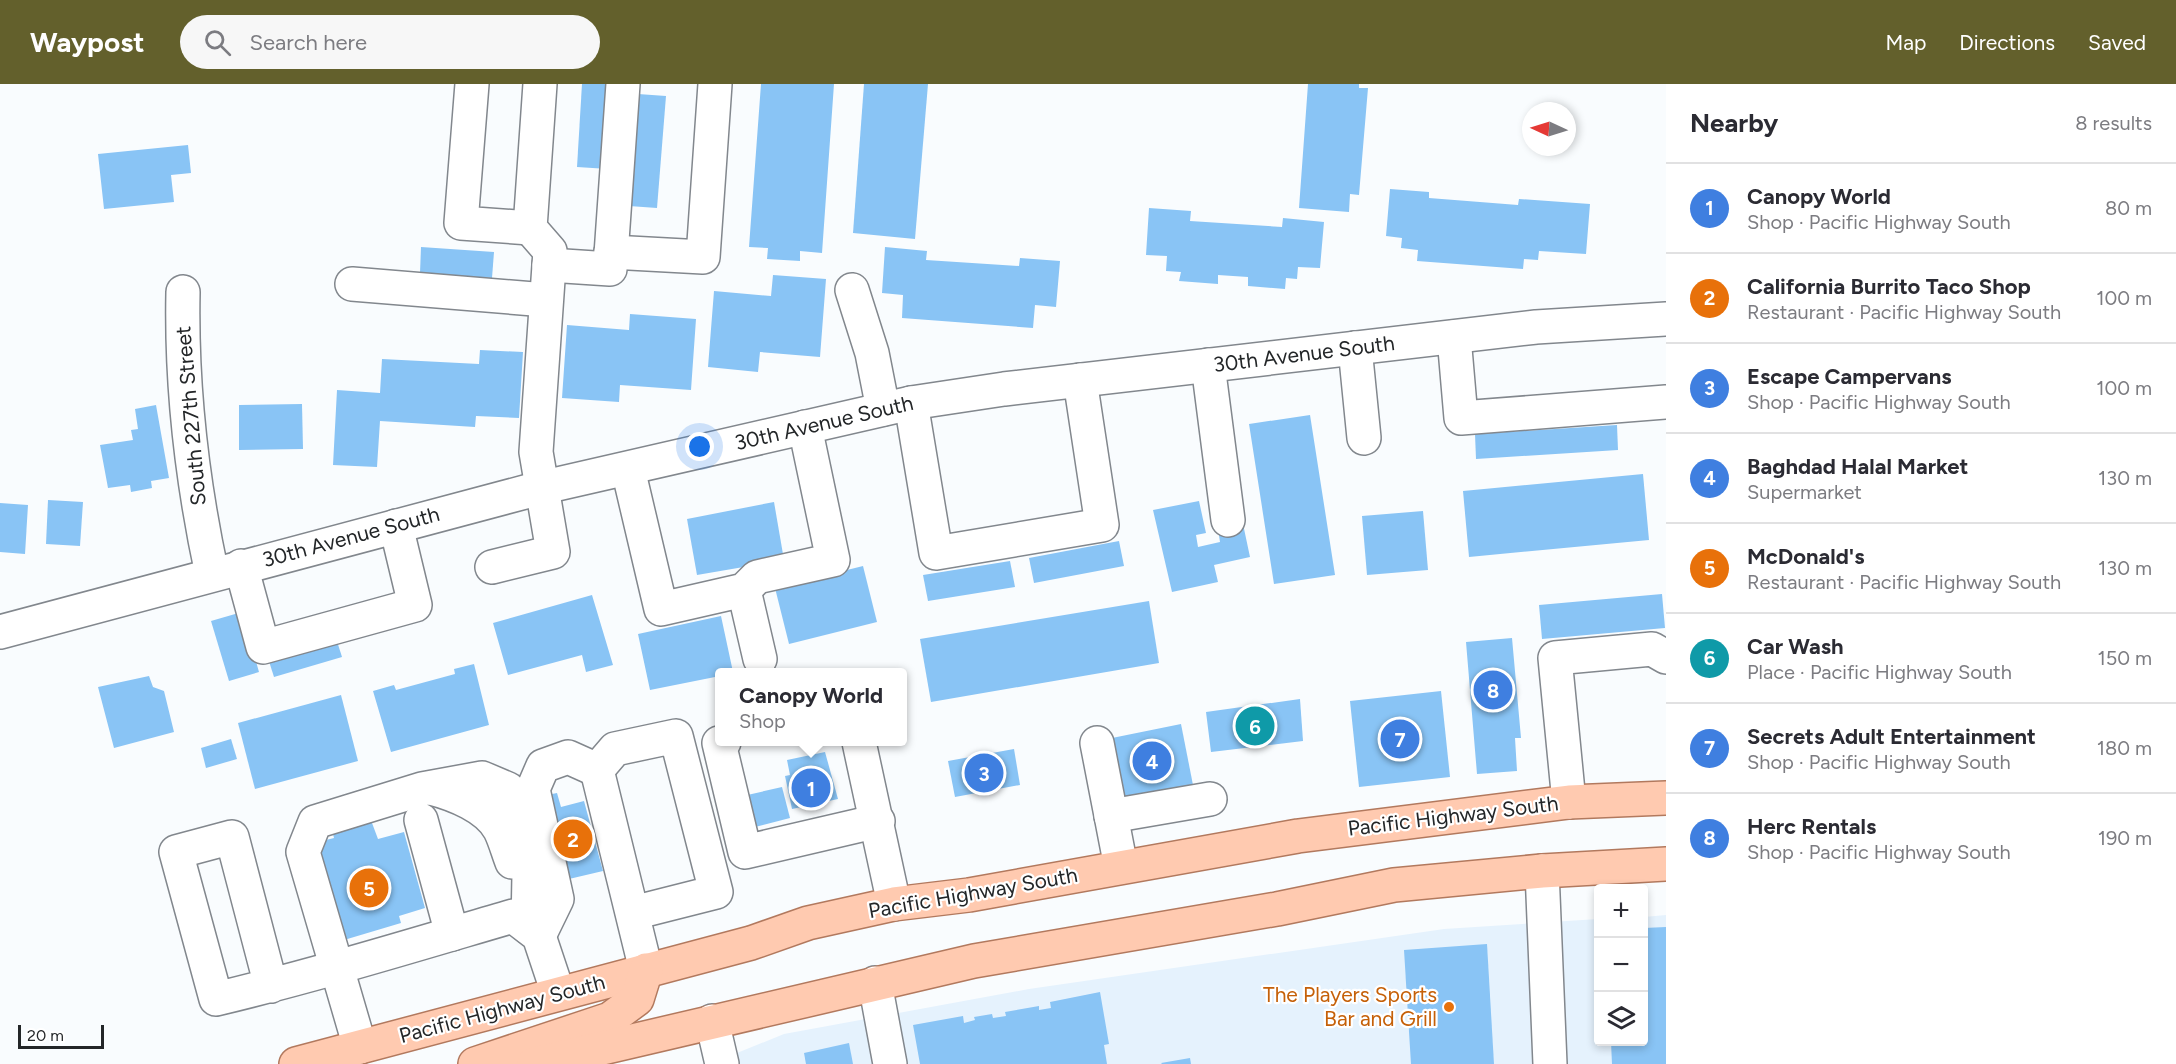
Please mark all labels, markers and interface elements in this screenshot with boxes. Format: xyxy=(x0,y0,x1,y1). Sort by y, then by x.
search box xyxy=(180,15,600,69)
text: Waypost xyxy=(30,25,144,59)
icon: search xyxy=(201,26,234,59)
text: Search here xyxy=(249,29,367,56)
text: Map xyxy=(1885,30,1926,55)
text: Directions xyxy=(1959,30,2055,55)
text: Saved xyxy=(2088,30,2146,55)
north arrow xyxy=(1522,102,1576,156)
text: Nearby xyxy=(1690,107,1778,139)
text: 8 results xyxy=(2075,111,2152,135)
text: Canopy World xyxy=(1747,183,1891,210)
text: 1 xyxy=(1705,196,1714,220)
text: 80 m xyxy=(2105,196,2152,220)
text: Shop · Pacific Highway South xyxy=(1747,210,2011,234)
text: California Burrito Taco Shop xyxy=(1747,273,2031,300)
text: 2 xyxy=(1704,286,1715,310)
text: 100 m xyxy=(2096,286,2152,310)
text: Restaurant · Pacific Highway South xyxy=(1747,300,2061,324)
street label: South 227th Street xyxy=(170,325,211,507)
street label: 30th Avenue South xyxy=(1212,330,1396,377)
text: Escape Campervans xyxy=(1747,363,1952,390)
text: 3 xyxy=(1704,376,1715,400)
text: 100 m xyxy=(2096,376,2152,400)
street label: 30th Avenue South xyxy=(732,390,916,455)
text: Shop · Pacific Highway South xyxy=(1747,390,2011,414)
your location xyxy=(685,432,714,461)
text: Baghdad Halal Market xyxy=(1747,453,1968,480)
text: 4 xyxy=(1703,466,1716,490)
text: 130 m xyxy=(2098,466,2152,490)
text: Supermarket xyxy=(1747,480,1862,504)
street label: 30th Avenue South xyxy=(260,501,442,572)
text: McDonald's xyxy=(1747,543,1864,570)
text: 5 xyxy=(1704,556,1715,580)
text: 130 m xyxy=(2098,556,2152,580)
text: Restaurant · Pacific Highway South xyxy=(1747,570,2061,594)
text: Car Wash xyxy=(1747,633,1844,660)
text: 6 xyxy=(1704,646,1715,670)
text: 150 m xyxy=(2097,646,2152,670)
text: Place · Pacific Highway South xyxy=(1747,660,2012,684)
popup xyxy=(715,668,907,746)
pin: 8 xyxy=(1474,668,1512,712)
text: Canopy World xyxy=(739,682,883,709)
pin: 6 xyxy=(1236,704,1274,748)
text: Shop xyxy=(739,709,786,733)
pin: 7 xyxy=(1380,716,1420,762)
text: Secrets Adult Entertainment xyxy=(1747,723,2036,750)
text: 7 xyxy=(1704,736,1715,760)
text: 180 m xyxy=(2097,736,2152,760)
pin: 4 xyxy=(1132,738,1172,784)
pin: 3 xyxy=(964,750,1004,796)
text: Shop · Pacific Highway South xyxy=(1747,750,2011,774)
pin: 1 xyxy=(792,766,830,810)
street label: Pacific Highway South xyxy=(1346,790,1560,841)
text: Herc Rentals xyxy=(1747,813,1876,840)
pin: 2 xyxy=(554,816,592,861)
text: 8 xyxy=(1703,826,1716,850)
text: 190 m xyxy=(2098,826,2152,850)
text: Shop · Pacific Highway South xyxy=(1747,840,2011,864)
street label: Pacific Highway South xyxy=(866,862,1079,923)
pin: 5 xyxy=(350,866,388,910)
map controls xyxy=(1594,884,1648,1046)
button: + xyxy=(1594,884,1648,938)
button: − xyxy=(1594,938,1648,992)
street label: Pacific Highway South xyxy=(396,969,608,1048)
place label: The Players Sports Bar and Grill xyxy=(1263,982,1437,1031)
button: layers xyxy=(1594,992,1648,1046)
marker: The Players Sports Bar and Grill xyxy=(1442,1000,1456,1014)
scale bar xyxy=(18,1022,104,1050)
text: 20 m xyxy=(27,1026,64,1045)

